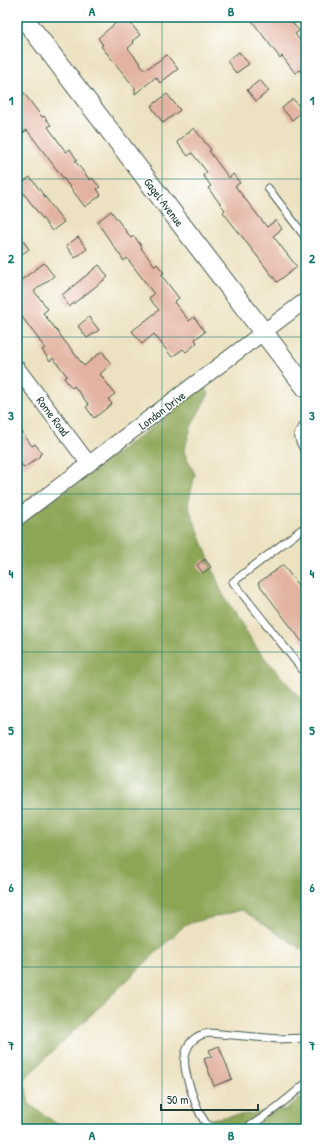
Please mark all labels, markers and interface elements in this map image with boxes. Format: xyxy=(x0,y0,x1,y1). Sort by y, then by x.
text: A xyxy=(89,2,96,20)
text: B xyxy=(228,2,235,20)
text: 1 xyxy=(9,91,14,109)
text: 1 xyxy=(310,91,315,109)
street label: Gagel Avenue xyxy=(140,174,188,230)
text: 2 xyxy=(8,249,15,267)
text: 2 xyxy=(309,249,316,267)
street label: London Drive xyxy=(135,387,189,433)
street label: Rome Road xyxy=(32,393,74,440)
text: 3 xyxy=(8,406,14,424)
text: 3 xyxy=(309,406,315,424)
text: 4 xyxy=(9,564,14,582)
text: 4 xyxy=(310,564,315,582)
text: 5 xyxy=(8,721,14,739)
text: 5 xyxy=(309,721,315,739)
text: 6 xyxy=(8,878,14,896)
text: 6 xyxy=(309,878,315,896)
text: 7 xyxy=(7,1036,15,1054)
text: 7 xyxy=(308,1036,316,1054)
scale bar xyxy=(161,1086,258,1112)
text: 50 m xyxy=(167,1091,188,1108)
text: A xyxy=(89,1126,96,1144)
text: B xyxy=(228,1126,235,1144)

